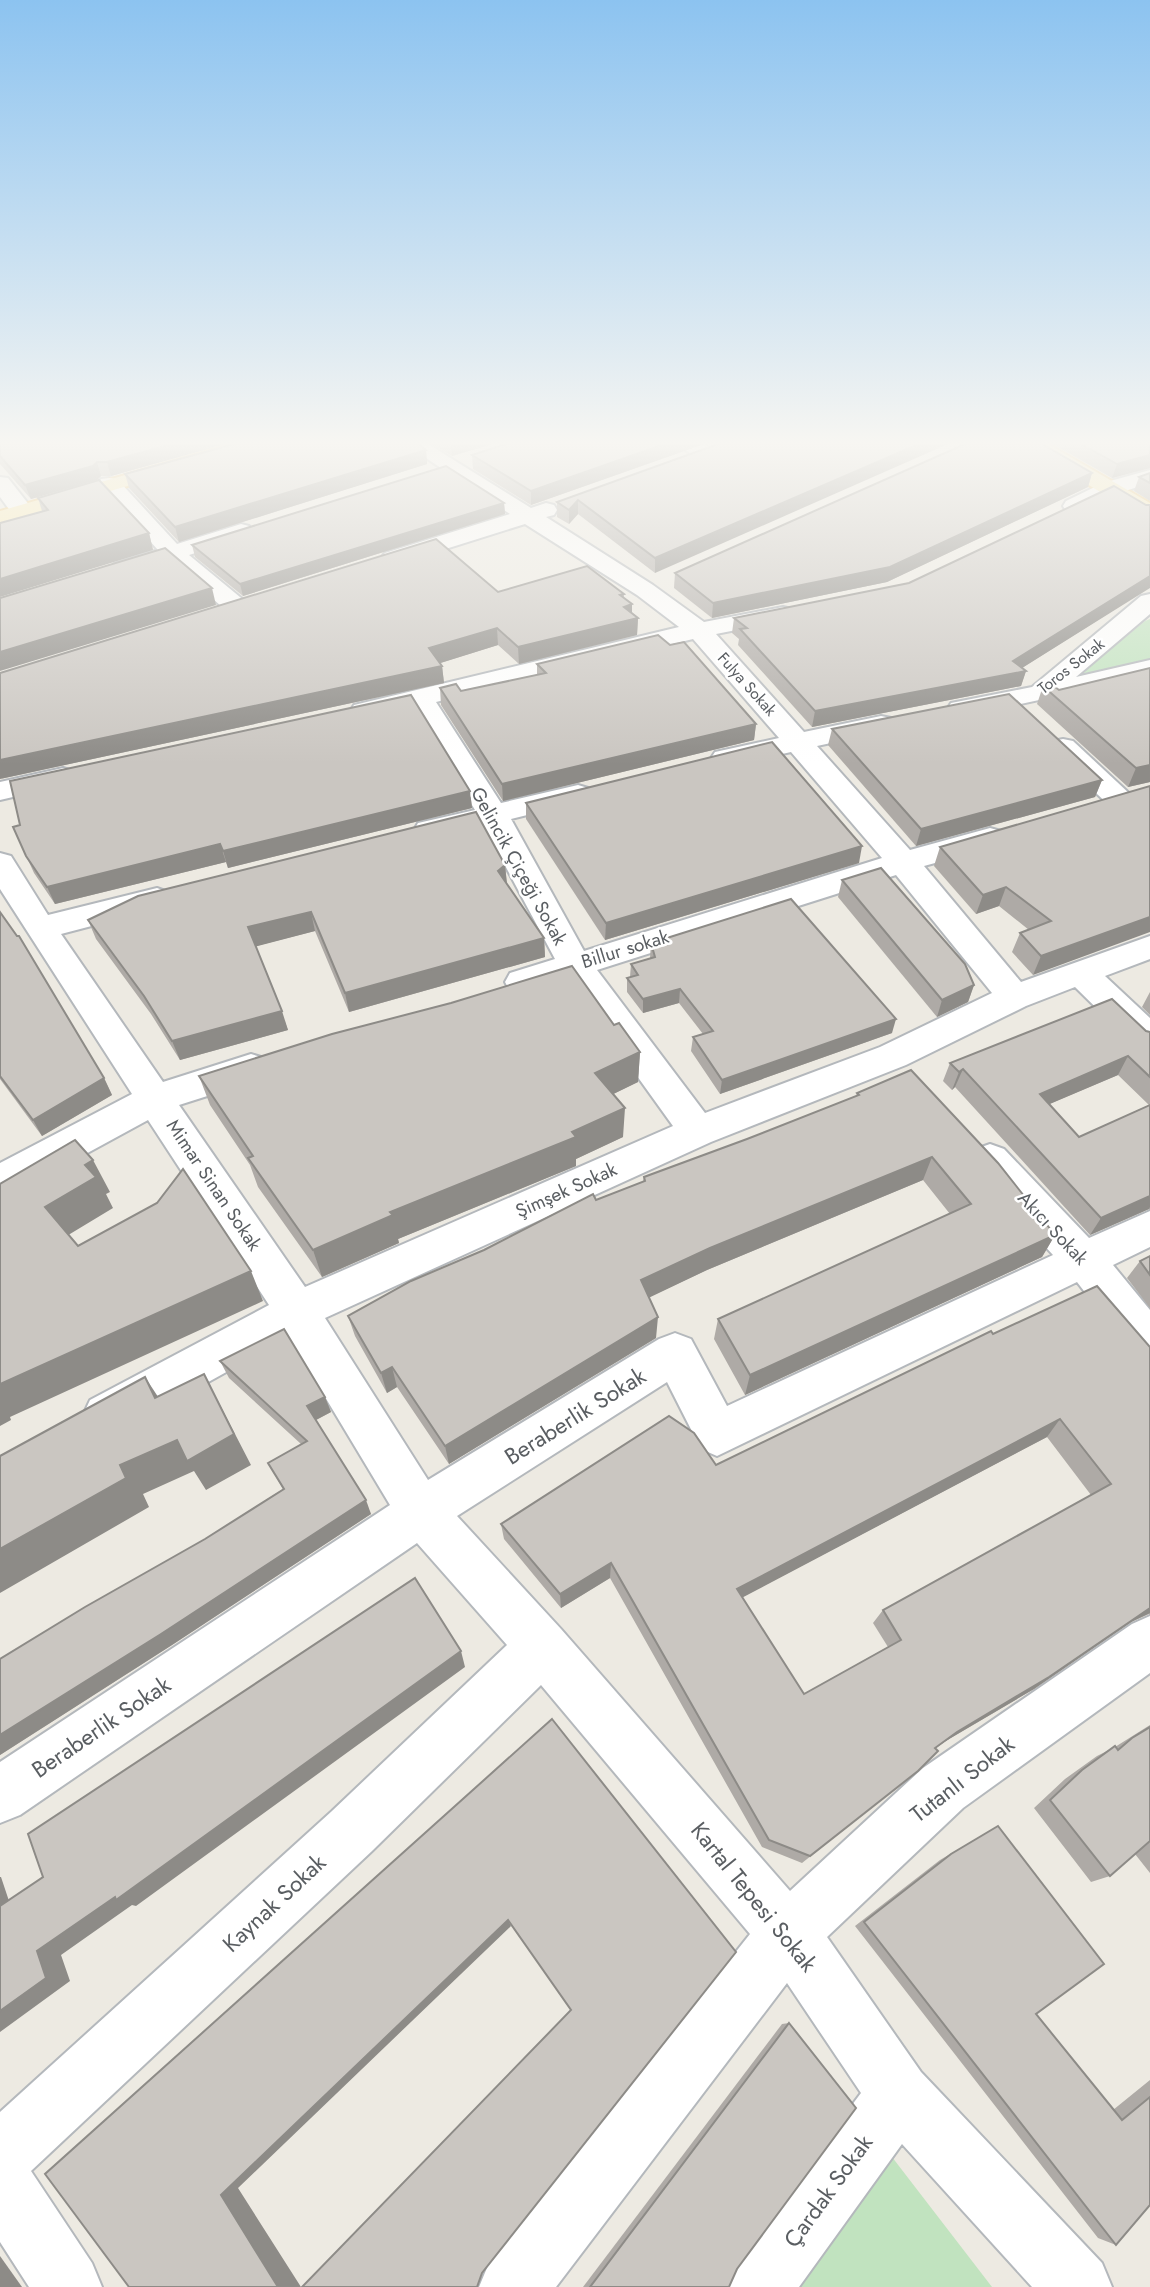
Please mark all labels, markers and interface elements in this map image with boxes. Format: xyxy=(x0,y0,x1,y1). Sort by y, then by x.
street label: Toros Sokak xyxy=(1033,632,1110,699)
street label: Fulya Sokak xyxy=(712,647,782,722)
street label: Gelincik Çiçeği Sokak xyxy=(464,782,574,950)
street label: Billur sokak xyxy=(578,923,673,975)
street label: Mimar Sinan Sokak xyxy=(160,1114,268,1257)
street label: Şimşek Sokak xyxy=(511,1155,622,1224)
street label: Akıcı Sokak xyxy=(1012,1185,1095,1271)
street label: Beraberlik Sokak xyxy=(498,1358,653,1473)
street label: Beraberlik Sokak xyxy=(25,1667,178,1786)
street label: Tutanlı Sokak xyxy=(903,1727,1022,1831)
street label: Kartal Tepesi Sokak xyxy=(683,1815,826,1980)
street label: Kaynak Sokak xyxy=(215,1845,334,1960)
street label: Çardak Sokak xyxy=(775,2127,881,2255)

